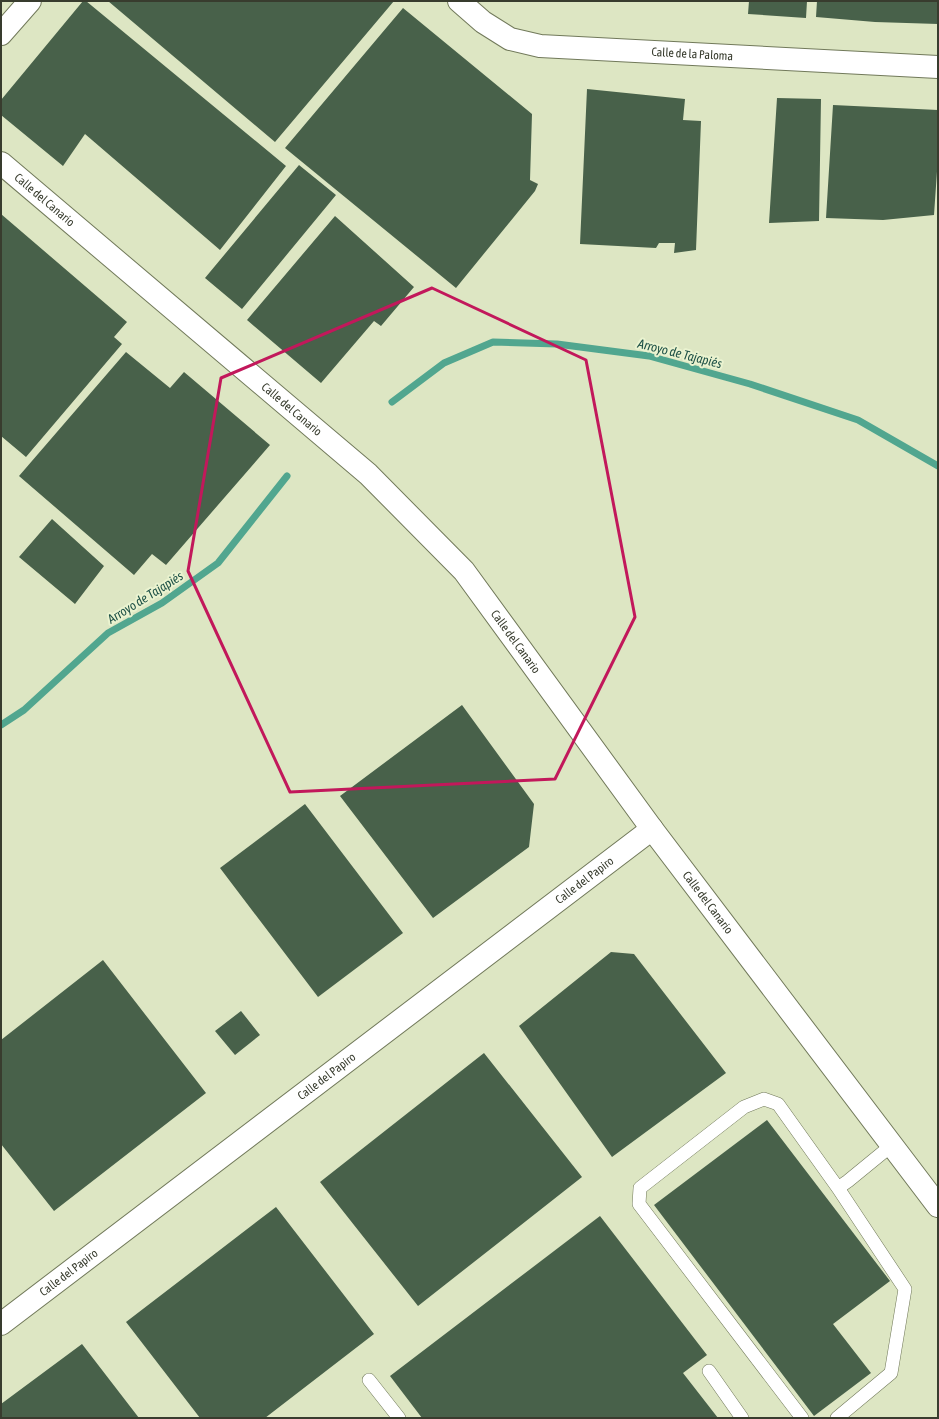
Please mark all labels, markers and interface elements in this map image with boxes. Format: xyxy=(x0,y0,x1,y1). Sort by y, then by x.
street label: Calle de la Paloma xyxy=(651,45,733,63)
street label: Calle del Canario xyxy=(11,170,78,230)
water label: Arroyo de Tajapiés xyxy=(635,336,724,371)
street label: Calle del Canario xyxy=(259,380,325,439)
water label: Arroyo de Tajapiés xyxy=(104,568,186,627)
street label: Calle del Canario xyxy=(488,607,543,676)
street label: Calle del Papiro xyxy=(553,854,617,907)
street label: Calle del Canario xyxy=(680,868,736,937)
street label: Calle del Papiro xyxy=(295,1050,359,1103)
street label: Calle del Papiro xyxy=(37,1246,101,1299)

